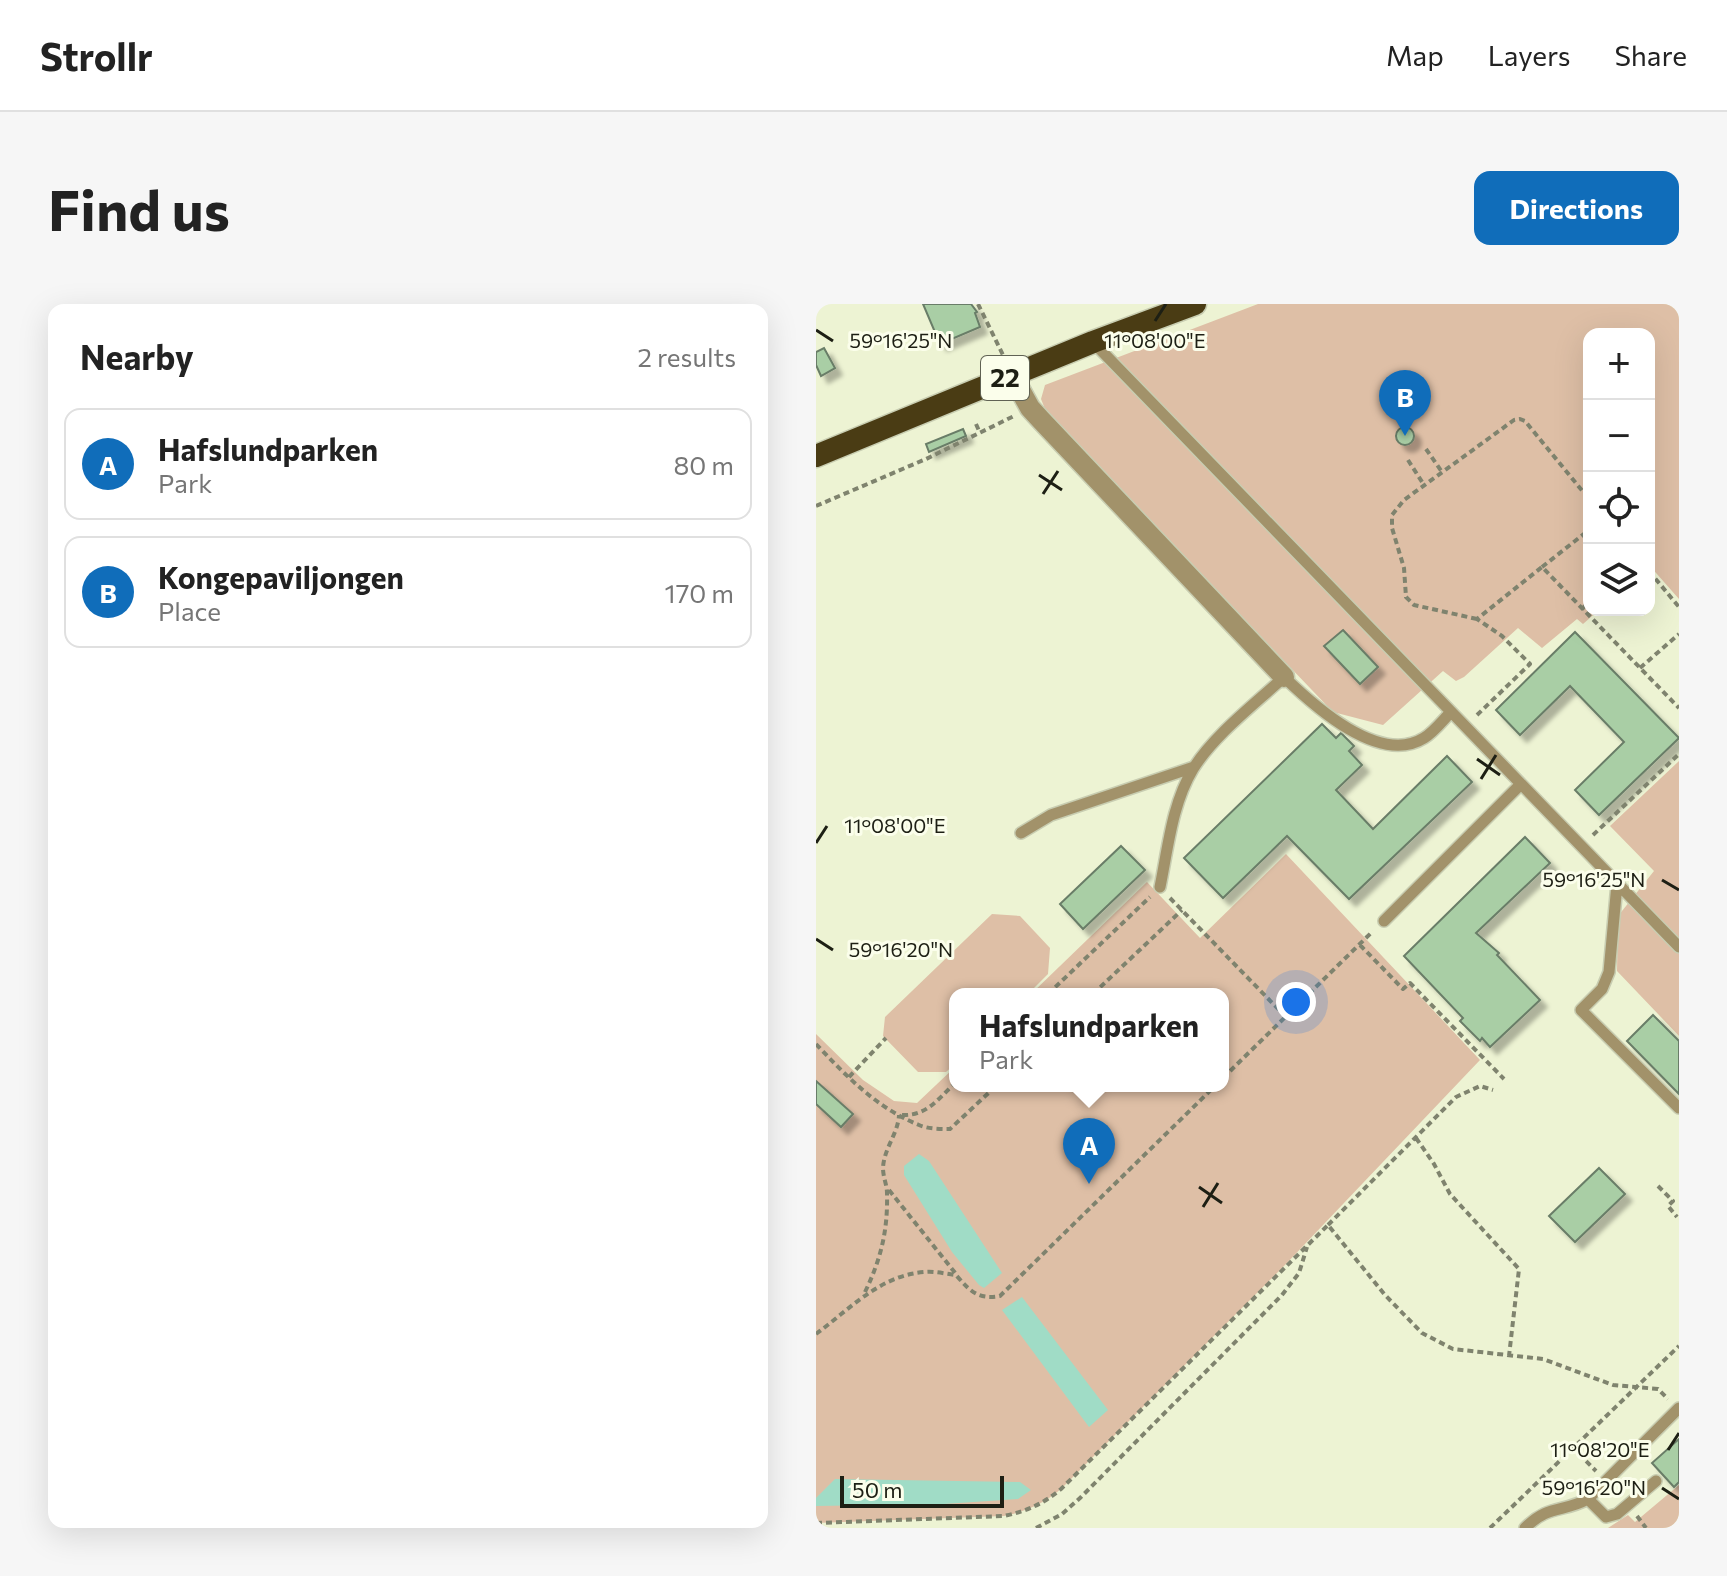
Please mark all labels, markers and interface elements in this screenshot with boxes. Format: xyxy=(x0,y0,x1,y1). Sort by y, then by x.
text: Strollr xyxy=(40,32,153,79)
text: Map xyxy=(1386,38,1444,72)
text: Layers xyxy=(1488,38,1570,72)
text: Share xyxy=(1614,38,1687,72)
button: Directions xyxy=(1474,171,1679,245)
text: Find us xyxy=(48,174,230,243)
text: 59°16'25"N xyxy=(850,328,952,352)
text: 11°08'00"E xyxy=(1104,328,1206,352)
map controls xyxy=(1583,328,1655,616)
button: + xyxy=(1583,328,1655,400)
text: Nearby xyxy=(80,335,194,377)
text: 2 results xyxy=(638,341,736,372)
road number: 22 xyxy=(981,356,1029,400)
pin: B xyxy=(1379,370,1431,436)
button: − xyxy=(1583,400,1655,472)
text: Hafslundparken xyxy=(158,430,378,467)
text: A xyxy=(99,449,117,480)
text: 80 m xyxy=(674,449,734,480)
text: Park xyxy=(158,467,212,498)
button: locate xyxy=(1583,472,1655,544)
button: layers xyxy=(1583,544,1655,616)
text: Kongepaviljongen xyxy=(158,558,404,595)
text: B xyxy=(99,577,117,608)
text: 170 m xyxy=(665,577,734,608)
text: Place xyxy=(158,595,221,626)
text: 11°08'00"E xyxy=(844,813,946,837)
text: 59°16'25"N xyxy=(1543,867,1645,891)
text: 59°16'20"N xyxy=(849,937,953,961)
your location xyxy=(1276,982,1316,1022)
popup xyxy=(949,988,1229,1092)
text: Hafslundparken xyxy=(979,1006,1199,1043)
text: Park xyxy=(979,1043,1033,1074)
pin: A xyxy=(1063,1118,1115,1184)
text: 11°08'20"E xyxy=(1550,1437,1650,1461)
scale bar xyxy=(840,1472,1004,1508)
text: 59°16'20"N xyxy=(1542,1475,1646,1499)
text: 50 m xyxy=(852,1476,902,1503)

